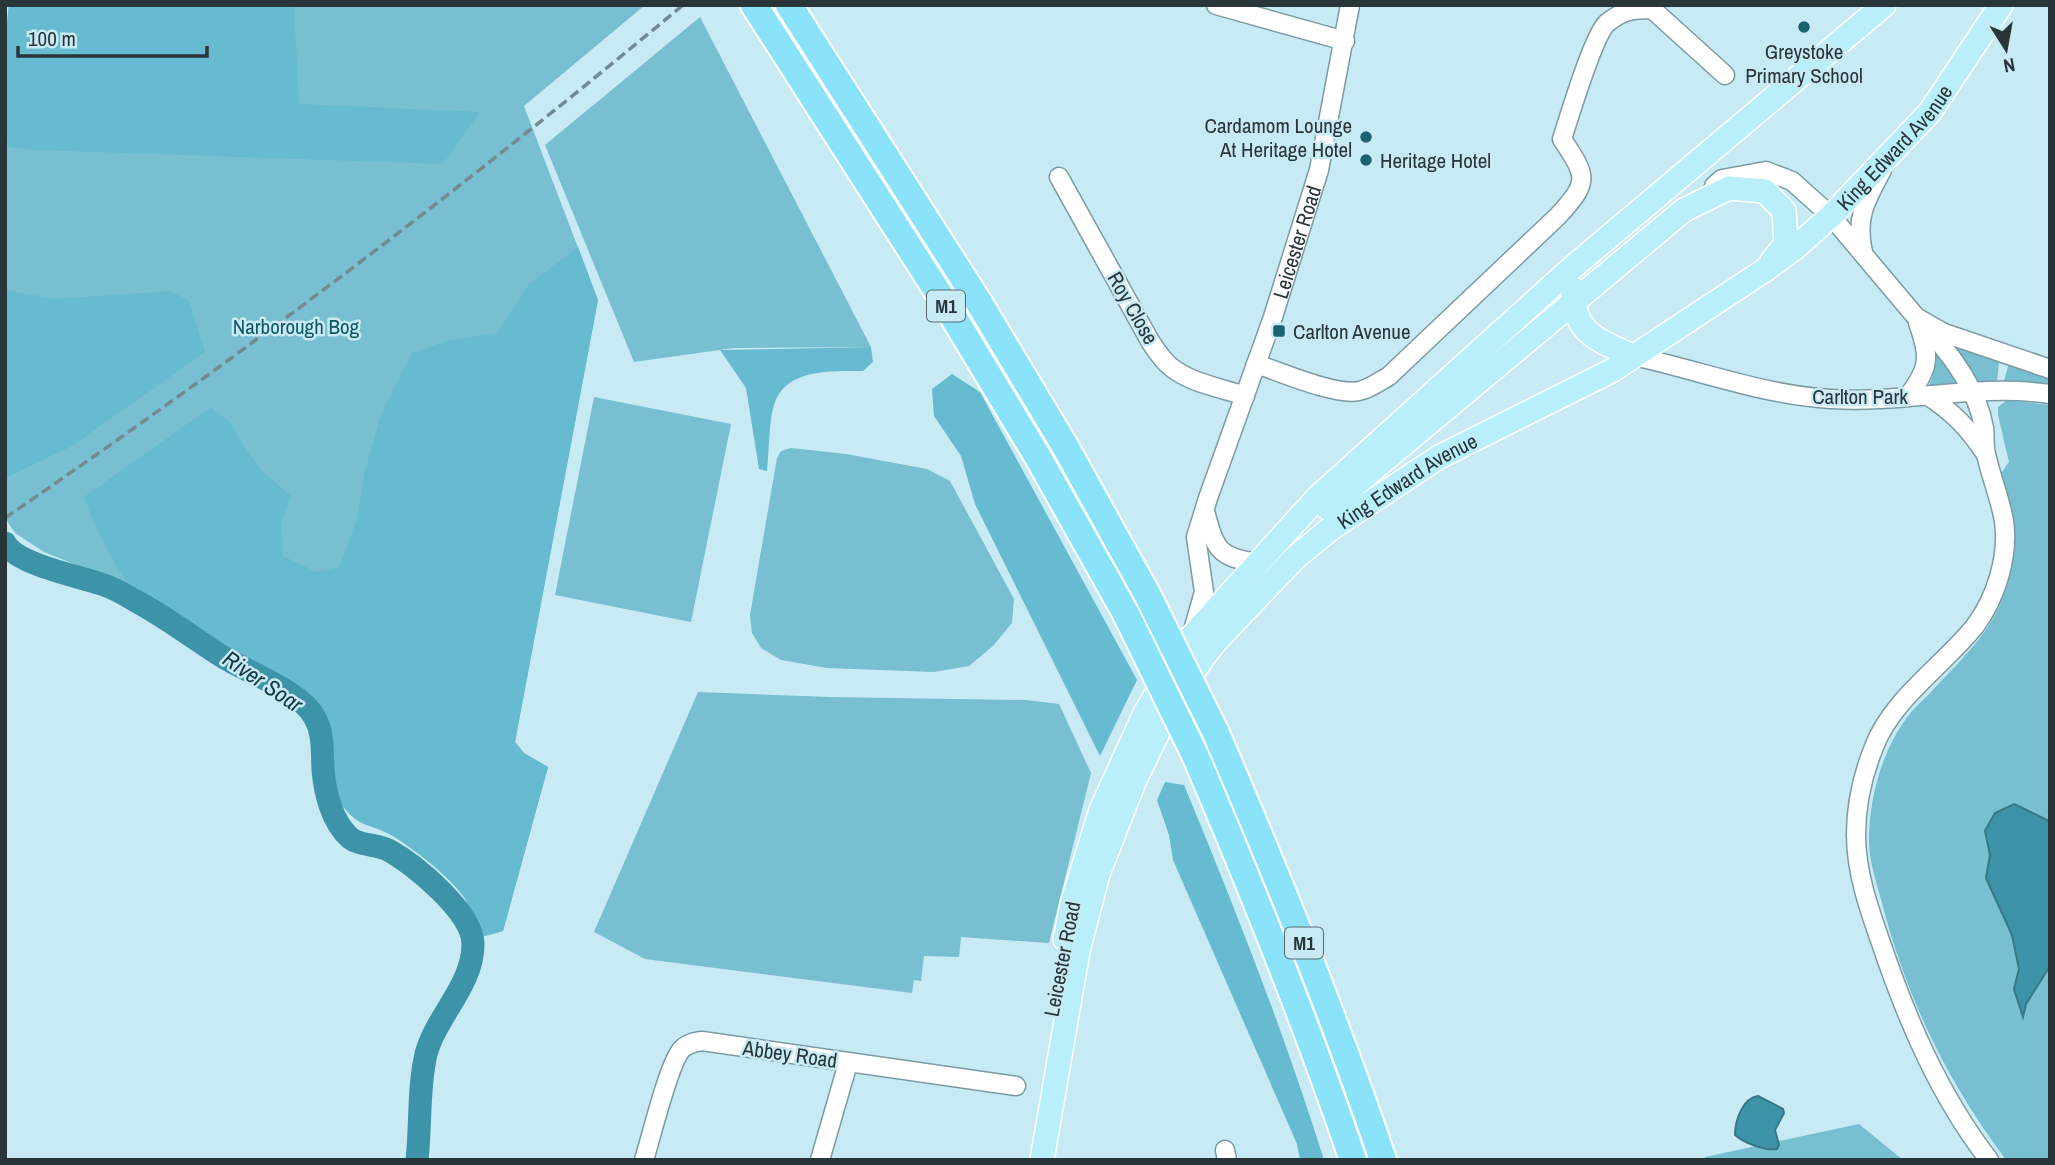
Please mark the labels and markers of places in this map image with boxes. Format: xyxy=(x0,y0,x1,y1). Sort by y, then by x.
marker: Greystoke Primary School xyxy=(1796,19,1812,35)
place label: Greystoke Primary School xyxy=(1745,37,1863,90)
place label: Cardamom Lounge At Heritage Hotel xyxy=(1205,111,1352,164)
marker: Cardamom Lounge At Heritage Hotel xyxy=(1358,129,1374,145)
place label: Heritage Hotel xyxy=(1380,146,1491,175)
marker: Heritage Hotel xyxy=(1358,152,1374,168)
place label: Carlton Avenue xyxy=(1293,317,1410,346)
marker: Carlton Avenue xyxy=(1271,323,1287,339)

